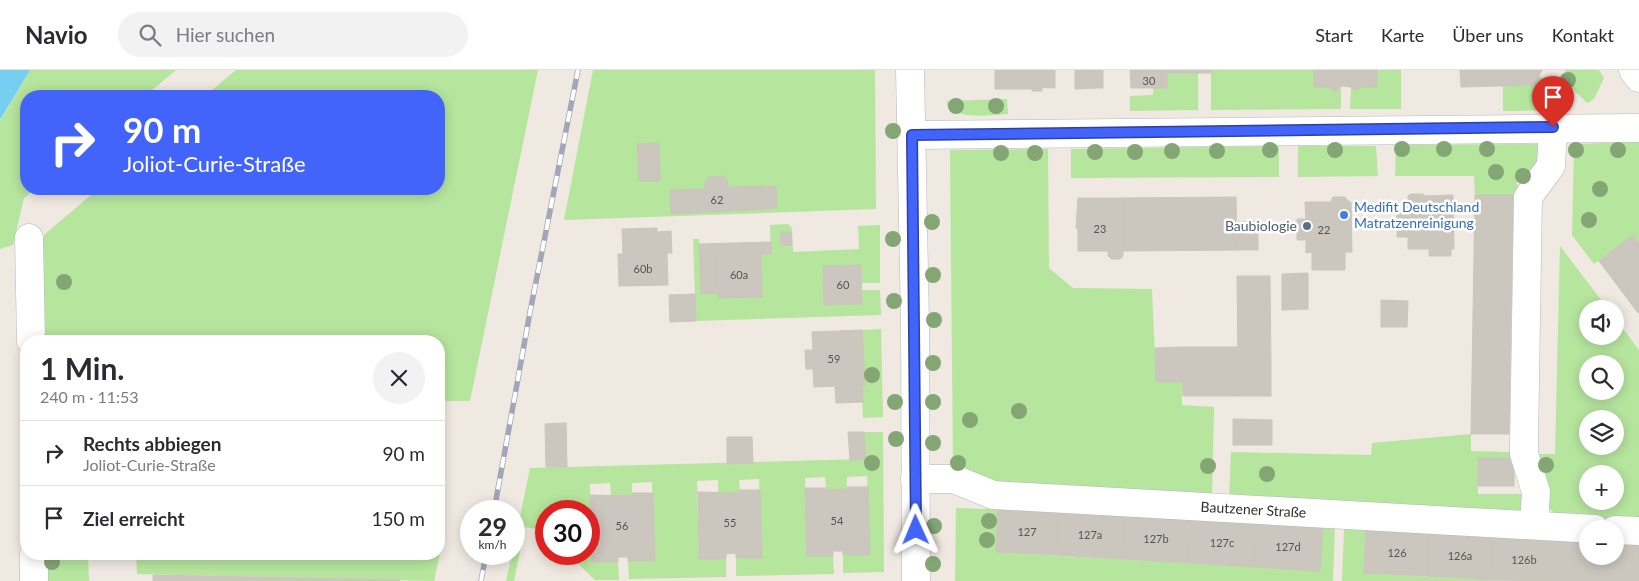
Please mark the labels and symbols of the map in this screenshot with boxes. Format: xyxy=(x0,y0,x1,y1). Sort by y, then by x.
house number: 30 xyxy=(1143,74,1156,87)
pin xyxy=(1532,76,1574,127)
house number: 62 xyxy=(711,193,723,206)
place label: Medifit Deutschland Matratzenreinigung xyxy=(1354,198,1479,231)
marker: Medifit Deutschland Matratzenreinigung xyxy=(1338,209,1350,221)
place label: Baubiologie xyxy=(1225,217,1297,234)
marker: Baubiologie xyxy=(1301,220,1313,232)
house number: 23 xyxy=(1094,222,1106,235)
house number: 22 xyxy=(1318,223,1330,236)
house number: 60b xyxy=(634,262,652,275)
house number: 60a xyxy=(730,268,748,281)
house number: 60 xyxy=(837,278,850,291)
house number: 59 xyxy=(828,352,840,365)
street label: Bautzener Straße xyxy=(1200,498,1307,521)
speed limit sign: 30 xyxy=(535,500,600,565)
position arrow xyxy=(889,503,941,555)
house number: 54 xyxy=(831,514,844,527)
house number: 55 xyxy=(724,516,736,529)
house number: 56 xyxy=(616,519,628,532)
house number: 127 xyxy=(1017,525,1037,538)
house number: 127a xyxy=(1078,528,1102,541)
house number: 127b xyxy=(1143,532,1169,545)
house number: 127c xyxy=(1210,536,1234,549)
house number: 127d xyxy=(1275,540,1301,553)
house number: 126 xyxy=(1387,546,1407,559)
house number: 126a xyxy=(1448,549,1472,562)
house number: 126b xyxy=(1511,553,1537,566)

